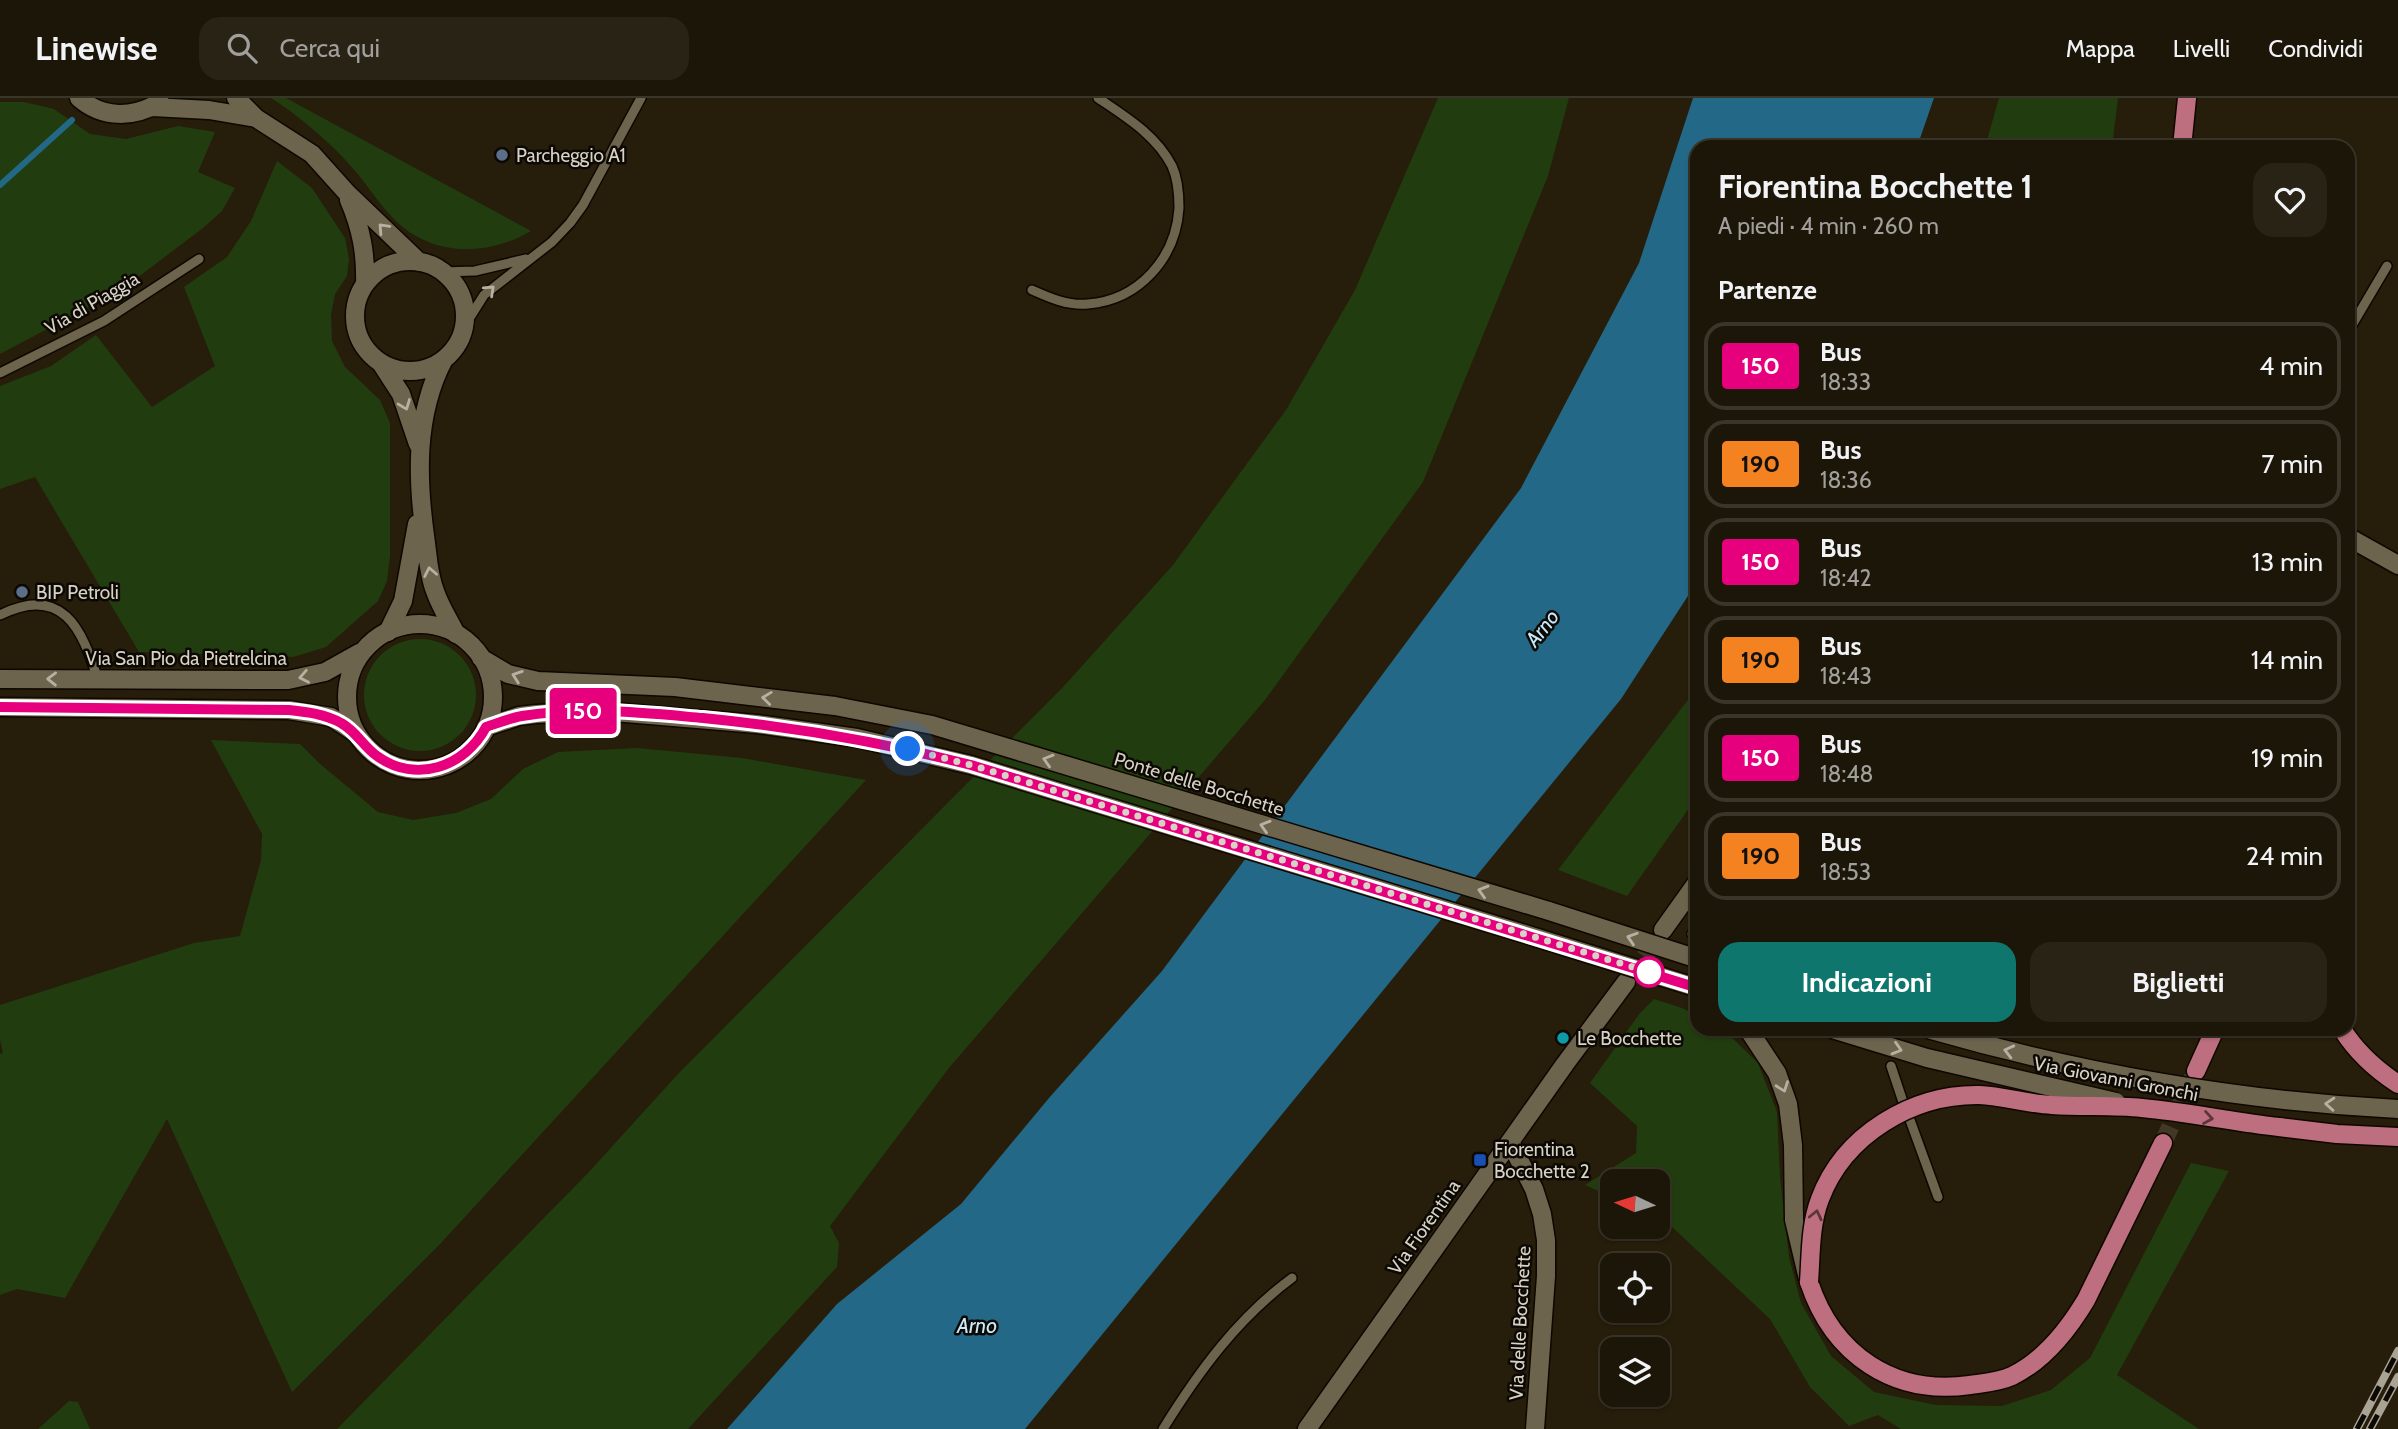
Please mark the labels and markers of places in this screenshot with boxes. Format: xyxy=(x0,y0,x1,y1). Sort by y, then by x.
place label: Parcheggio A1 xyxy=(516,144,626,167)
marker: Parcheggio A1 xyxy=(494,147,510,163)
place label: BIP Petroli xyxy=(36,581,119,604)
marker: BIP Petroli xyxy=(14,584,30,600)
unlabelled marker xyxy=(1634,957,1664,987)
place label: Le Bocchette xyxy=(1577,1027,1682,1050)
marker: Le Bocchette xyxy=(1555,1030,1571,1046)
place label: Fiorentina Bocchette 2 xyxy=(1494,1138,1590,1183)
marker: Fiorentina Bocchette 2 xyxy=(1472,1152,1488,1168)

